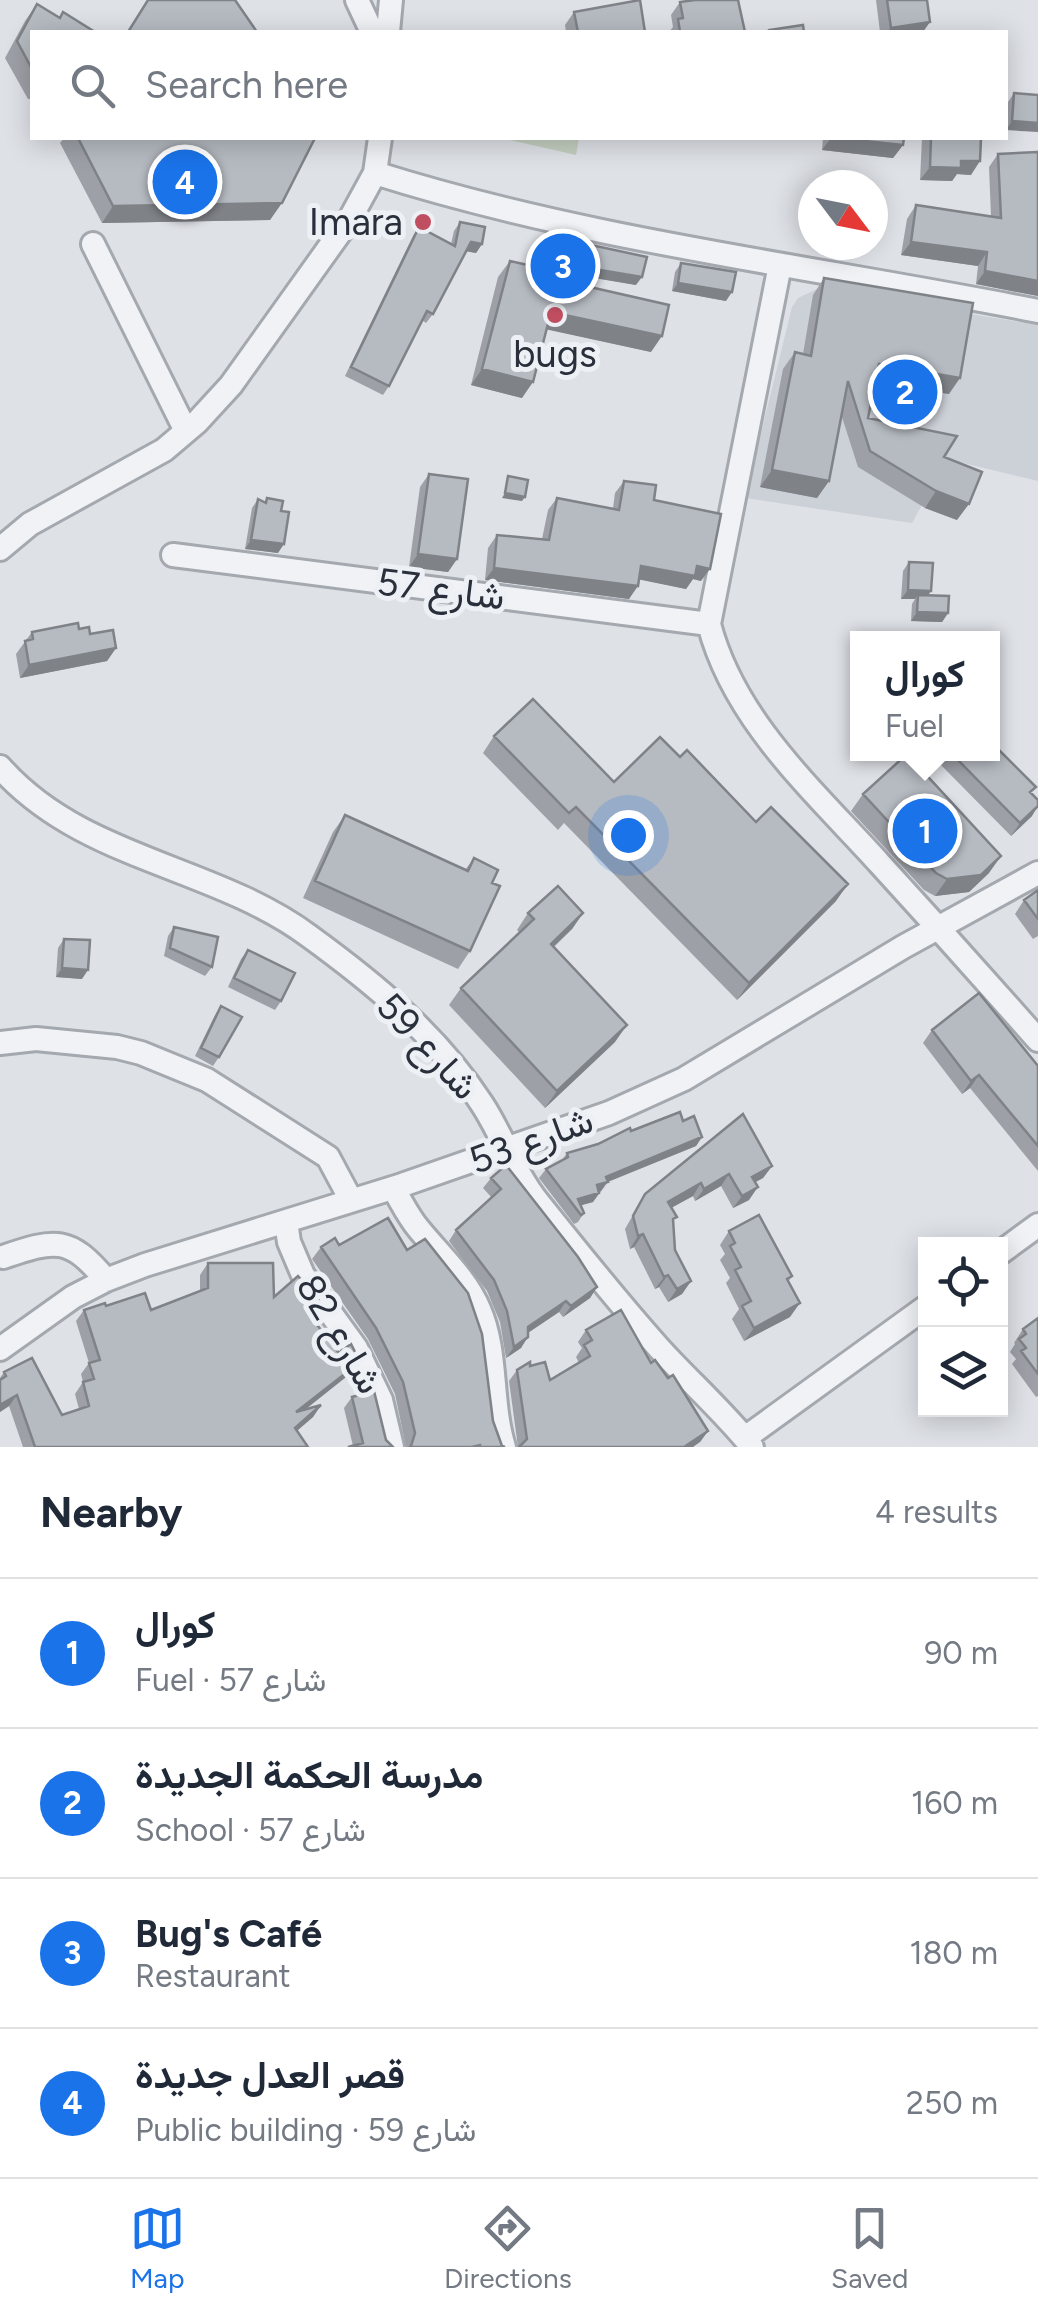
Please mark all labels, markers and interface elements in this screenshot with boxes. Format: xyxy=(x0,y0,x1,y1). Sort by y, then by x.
search box xyxy=(30,30,1008,140)
icon: search xyxy=(65,58,120,113)
text: Search here xyxy=(145,62,348,108)
pin: 4 xyxy=(152,144,218,220)
north arrow xyxy=(798,170,888,260)
place label: Imara xyxy=(309,199,403,245)
marker: Imara xyxy=(412,211,434,233)
pin: 3 xyxy=(530,228,596,304)
marker: bugs xyxy=(544,304,566,326)
place label: bugs xyxy=(513,331,597,377)
pin: 2 xyxy=(872,354,938,430)
street label: شارع 57 xyxy=(374,558,507,623)
popup xyxy=(850,631,1000,761)
text: كورال xyxy=(885,651,965,697)
text: Fuel xyxy=(885,707,944,745)
pin: 1 xyxy=(892,794,958,868)
your location xyxy=(603,810,654,861)
street label: شارع 59 xyxy=(365,983,489,1111)
street label: شارع 53 xyxy=(463,1096,600,1186)
map controls xyxy=(918,1237,1008,1417)
button: locate xyxy=(918,1237,1008,1327)
street label: شارع 82 xyxy=(284,1266,393,1403)
button: layers xyxy=(918,1327,1008,1417)
text: Nearby xyxy=(40,1487,182,1538)
text: 4 results xyxy=(875,1493,998,1531)
text: كورال xyxy=(135,1602,216,1648)
text: 1 xyxy=(66,1634,79,1672)
text: 90 m xyxy=(924,1634,998,1672)
text: Fuel · شارع 57 xyxy=(135,1661,326,1699)
text: مدرسة الحكمة الجديدة xyxy=(135,1752,483,1798)
text: 2 xyxy=(63,1784,82,1822)
text: 160 m xyxy=(911,1784,998,1822)
text: School · شارع 57 xyxy=(135,1811,366,1849)
text: Bug's Café xyxy=(135,1911,322,1957)
text: 3 xyxy=(64,1934,81,1972)
text: 180 m xyxy=(909,1934,998,1972)
text: Restaurant xyxy=(135,1957,291,1995)
text: قصر العدل جديدة xyxy=(135,2052,405,2098)
text: 4 xyxy=(62,2084,83,2122)
text: 250 m xyxy=(906,2084,998,2122)
text: Public building · شارع 59 xyxy=(135,2111,476,2149)
tab: Map xyxy=(130,2201,185,2295)
tab: Directions xyxy=(444,2201,572,2295)
tab: Saved xyxy=(831,2201,908,2295)

